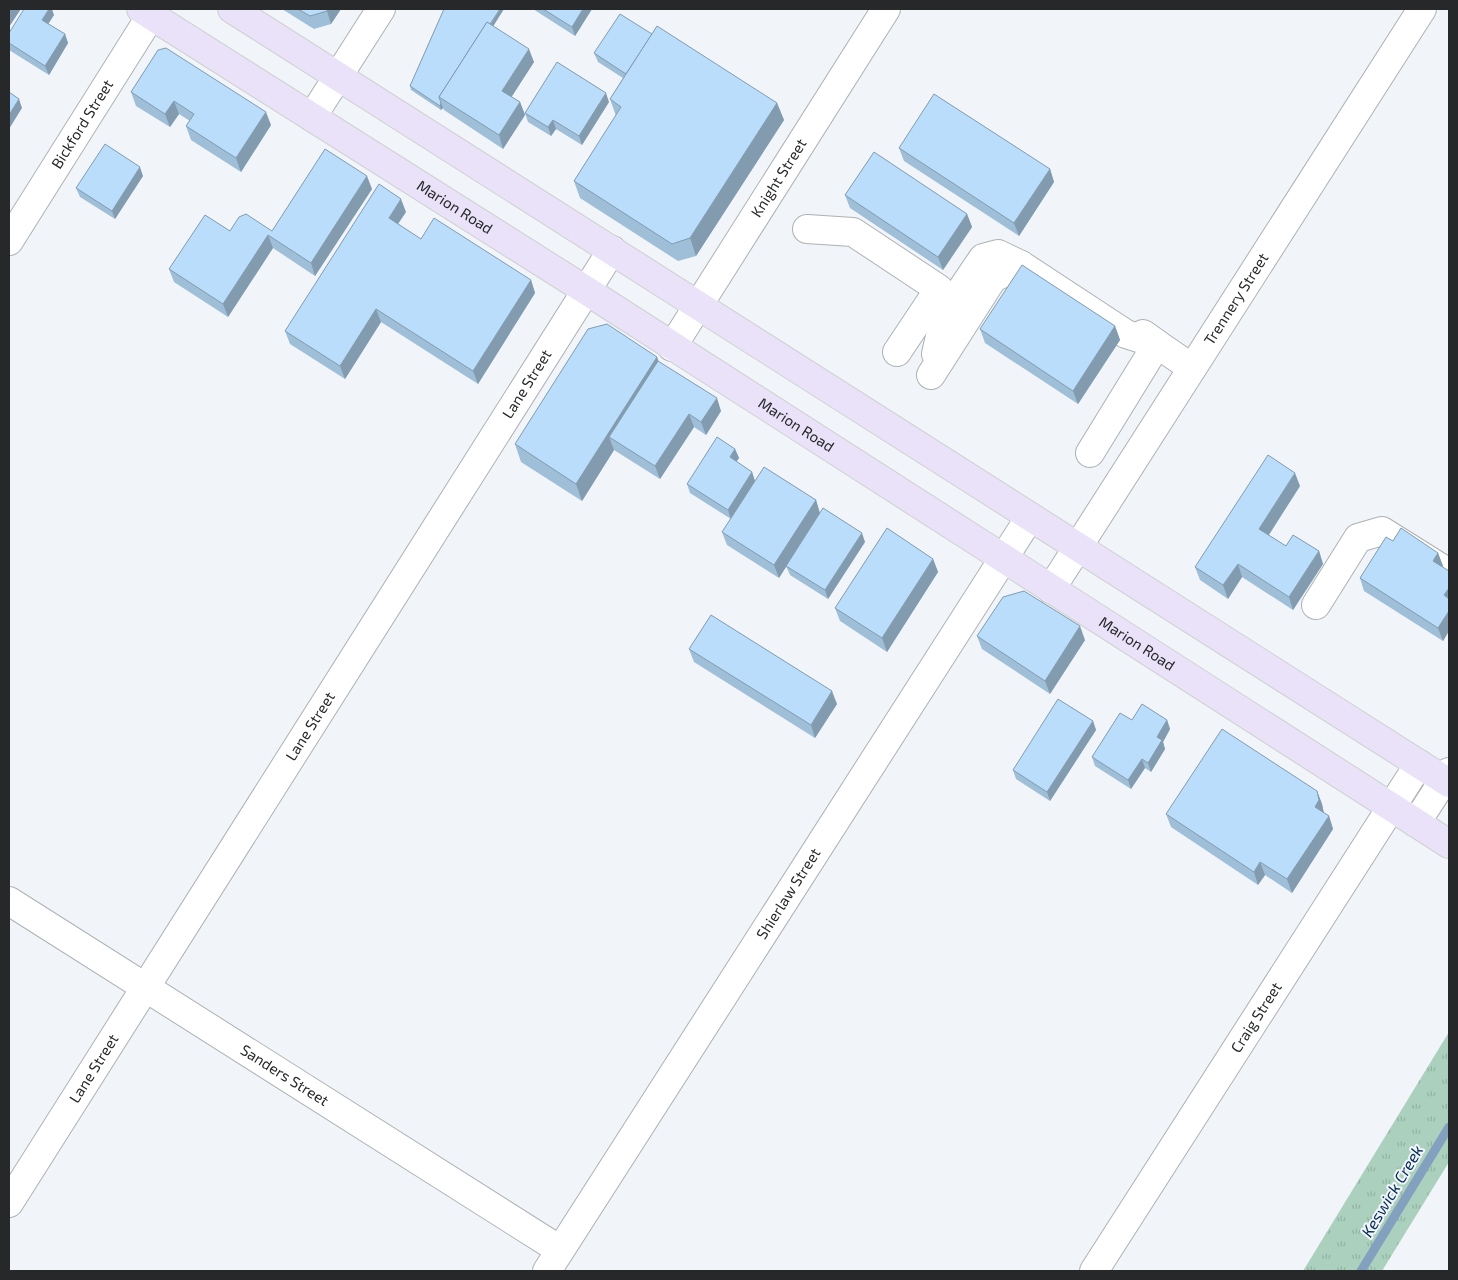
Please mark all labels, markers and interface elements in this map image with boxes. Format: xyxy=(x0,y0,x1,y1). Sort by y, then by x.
street label: Bickford Street xyxy=(47,76,117,172)
street label: Knight Street xyxy=(747,135,810,220)
street label: Marion Road xyxy=(414,176,496,237)
street label: Trennery Street xyxy=(1200,249,1272,348)
street label: Lane Street xyxy=(498,346,555,421)
street label: Marion Road xyxy=(755,393,838,455)
street label: Marion Road xyxy=(1096,612,1179,674)
street label: Lane Street xyxy=(281,688,338,764)
street label: Shierlaw Street xyxy=(752,844,824,942)
street label: Craig Street xyxy=(1226,978,1285,1056)
street label: Lane Street xyxy=(65,1030,122,1106)
street label: Sanders Street xyxy=(238,1040,333,1109)
water label: Keswick Creek xyxy=(1357,1141,1426,1240)

